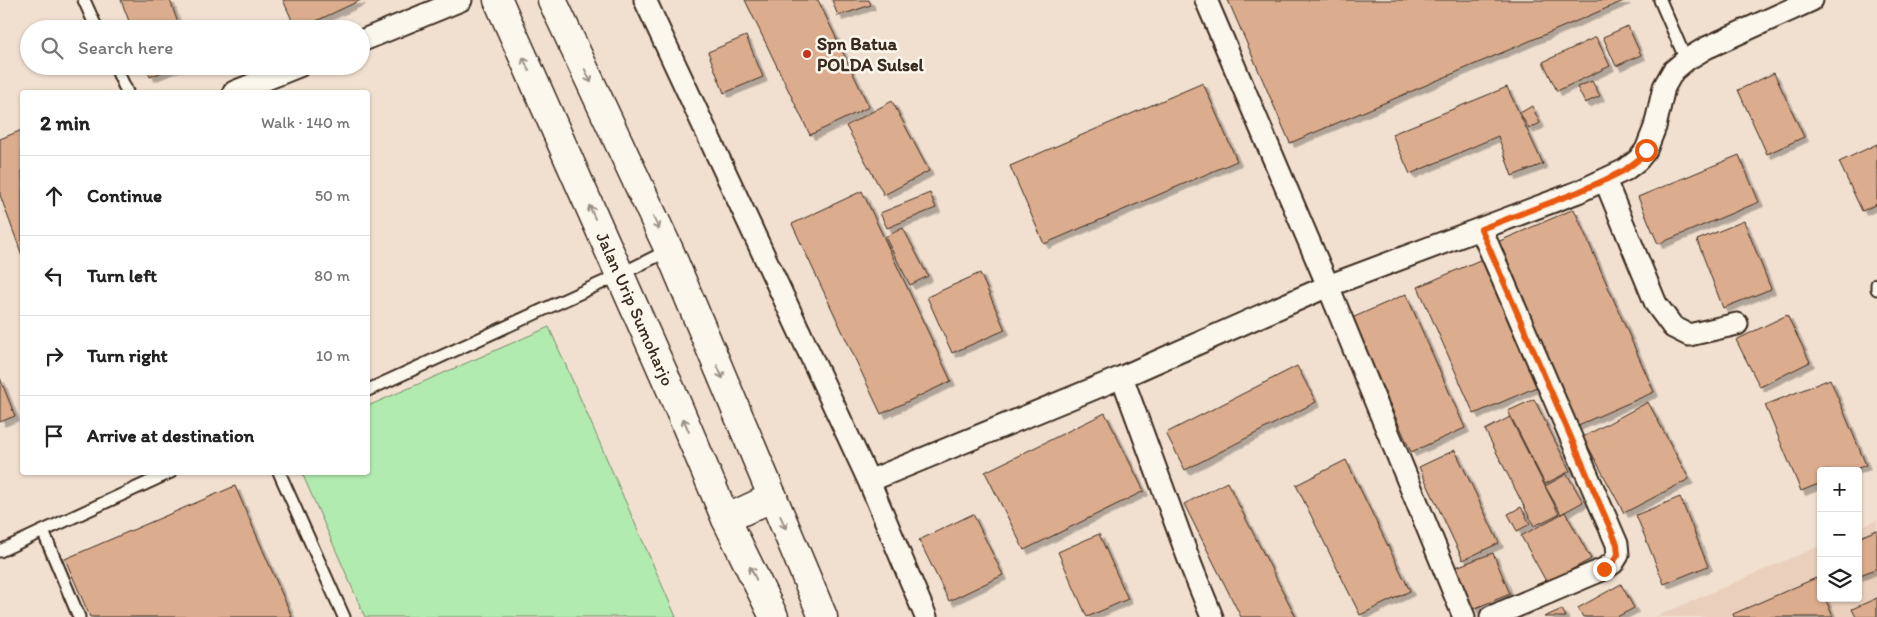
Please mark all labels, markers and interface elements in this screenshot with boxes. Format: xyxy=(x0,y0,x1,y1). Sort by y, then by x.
search box xyxy=(20,20,370,75)
place label: Spn Batua POLDA Sulsel xyxy=(817,33,925,76)
icon: search xyxy=(38,34,66,62)
text: Search here xyxy=(78,36,173,59)
marker: Spn Batua POLDA Sulsel xyxy=(801,48,813,60)
one-way arrow xyxy=(520,57,530,72)
one-way arrow xyxy=(583,68,593,83)
text: 2 min xyxy=(40,110,90,135)
text: Walk · 140 m xyxy=(261,113,350,132)
route start xyxy=(1635,139,1658,162)
icon: ahead xyxy=(40,182,68,210)
text: Continue xyxy=(87,184,162,207)
text: 50 m xyxy=(315,186,350,205)
one-way arrow xyxy=(586,205,596,220)
one-way arrow xyxy=(652,215,661,230)
street label: Jalan Urip Sumoharjo xyxy=(591,229,679,389)
icon: left xyxy=(40,262,68,290)
text: Turn left xyxy=(87,264,157,287)
text: 80 m xyxy=(314,266,350,285)
icon: right xyxy=(40,342,68,370)
text: Turn right xyxy=(87,344,168,367)
text: 10 m xyxy=(316,346,350,365)
one-way arrow xyxy=(717,365,726,380)
one-way arrow xyxy=(681,418,691,433)
icon: arrive xyxy=(40,422,68,450)
text: Arrive at destination xyxy=(87,424,254,447)
map controls xyxy=(1817,467,1862,602)
button: + xyxy=(1817,467,1862,512)
button: − xyxy=(1817,512,1862,557)
one-way arrow xyxy=(779,514,789,529)
button: layers xyxy=(1817,557,1862,602)
route end xyxy=(1593,558,1616,581)
one-way arrow xyxy=(747,566,757,581)

